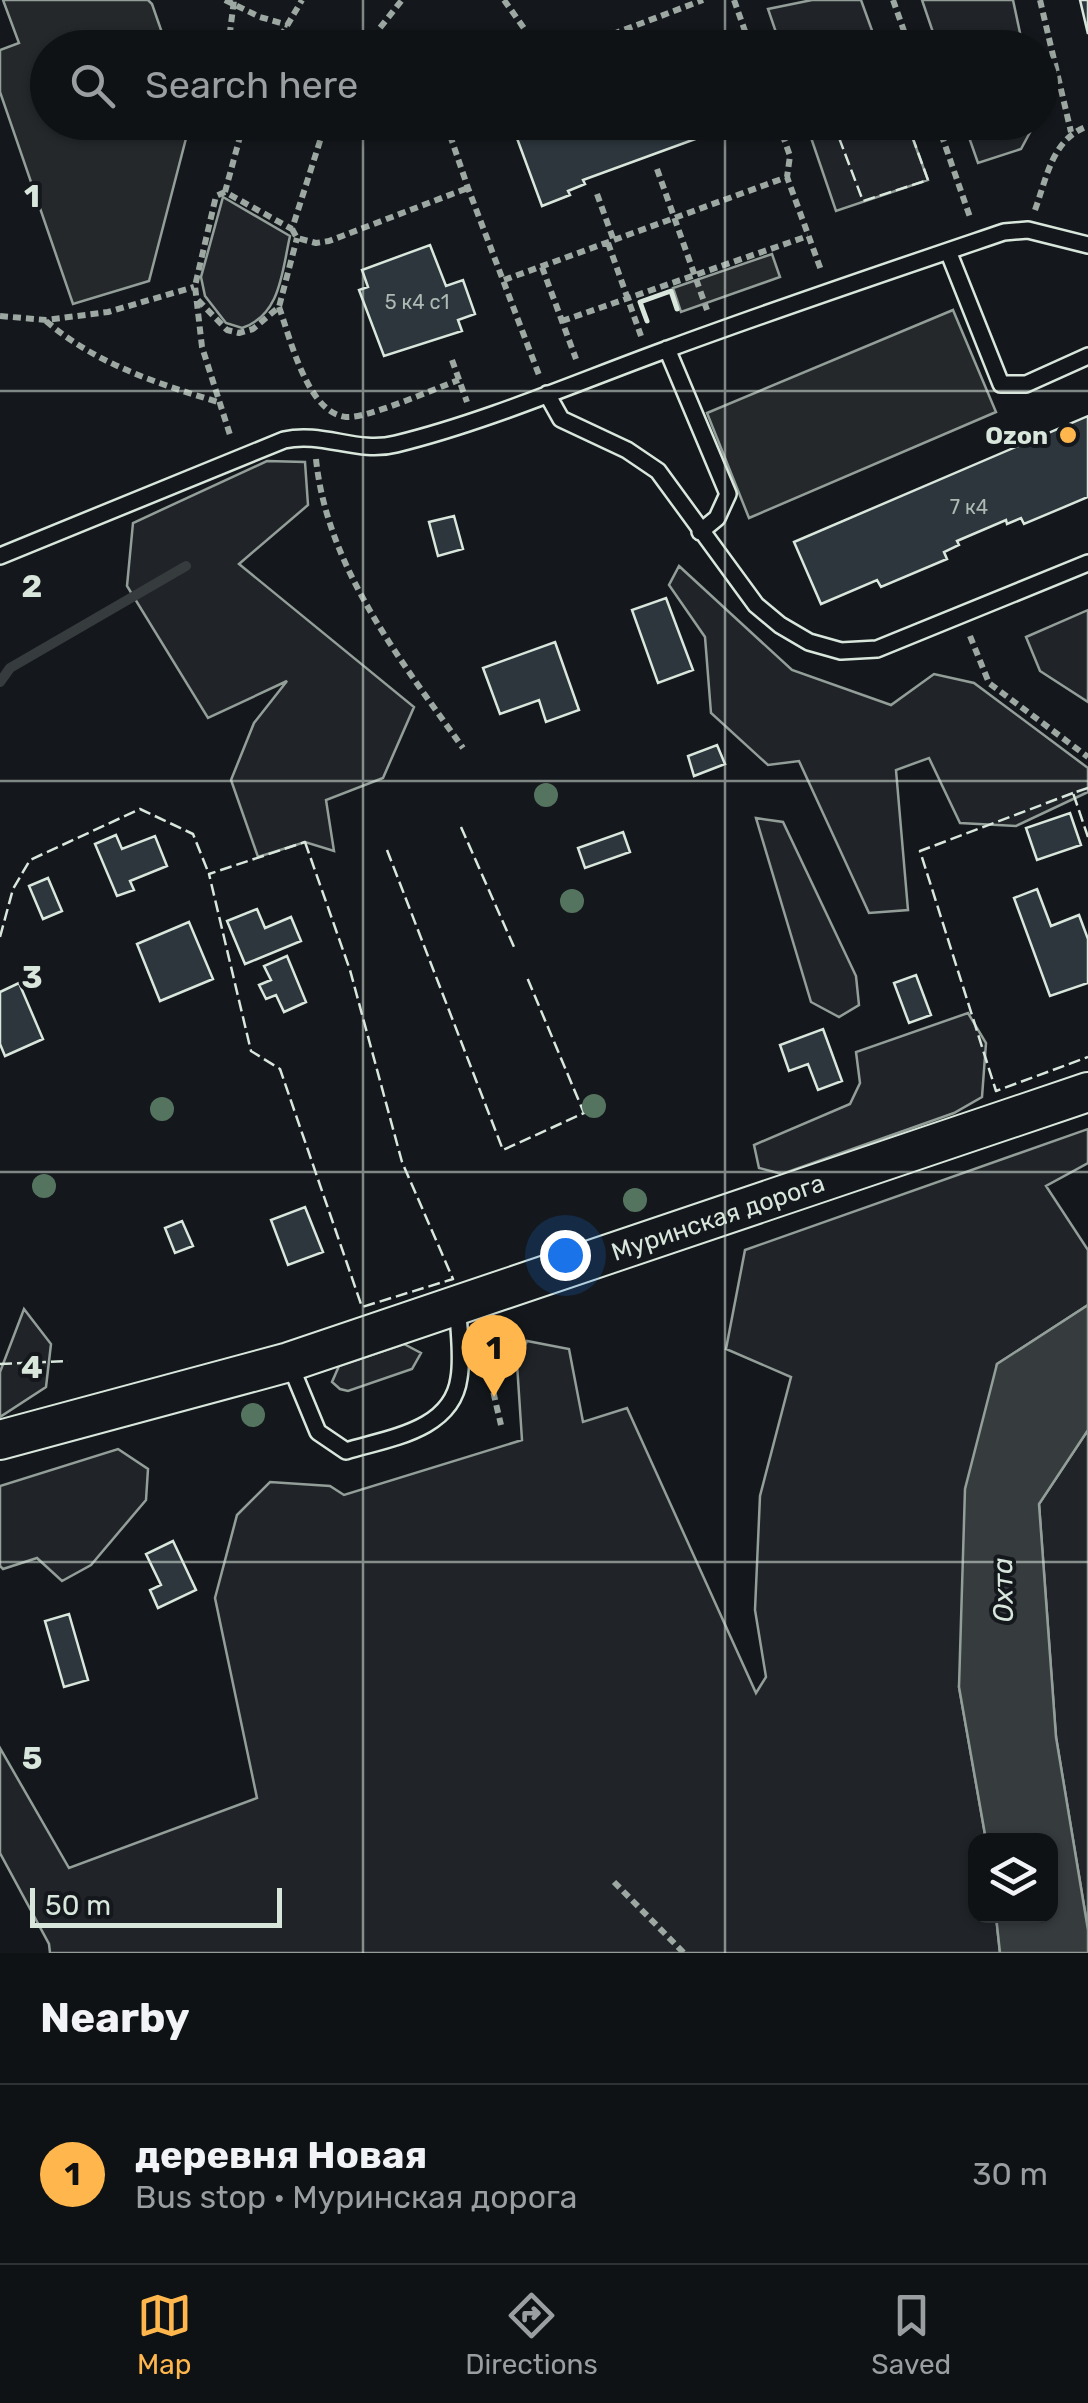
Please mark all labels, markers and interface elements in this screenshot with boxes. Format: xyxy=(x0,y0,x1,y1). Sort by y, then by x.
search box xyxy=(30,30,1058,140)
icon: search xyxy=(65,58,120,113)
text: Search here xyxy=(145,62,358,108)
text: 1 xyxy=(24,177,40,215)
house number: 5 к4 с1 xyxy=(385,290,449,314)
place label: Ozon xyxy=(985,421,1048,450)
marker: Ozon xyxy=(1057,424,1079,446)
house number: 7 к4 xyxy=(950,495,988,519)
text: 2 xyxy=(22,567,42,605)
text: 3 xyxy=(21,958,43,996)
street label: Муринская дорога xyxy=(608,1168,828,1267)
your location xyxy=(540,1230,591,1281)
pin: 1 xyxy=(462,1314,526,1397)
text: 4 xyxy=(21,1348,43,1386)
water label: Охта xyxy=(986,1557,1020,1623)
text: 5 xyxy=(22,1739,42,1777)
map controls xyxy=(968,1833,1058,1923)
button: layers xyxy=(968,1833,1058,1923)
scale bar xyxy=(30,1883,282,1928)
text: 50 m xyxy=(45,1889,111,1922)
text: Nearby xyxy=(40,1993,190,2043)
text: деревня Новая xyxy=(135,2132,427,2178)
text: 1 xyxy=(65,2155,80,2193)
text: 30 m xyxy=(972,2155,1048,2193)
text: Bus stop · Муринская дорога xyxy=(135,2178,577,2216)
tab: Map xyxy=(137,2288,192,2381)
tab: Directions xyxy=(465,2288,598,2381)
tab: Saved xyxy=(871,2288,951,2381)

